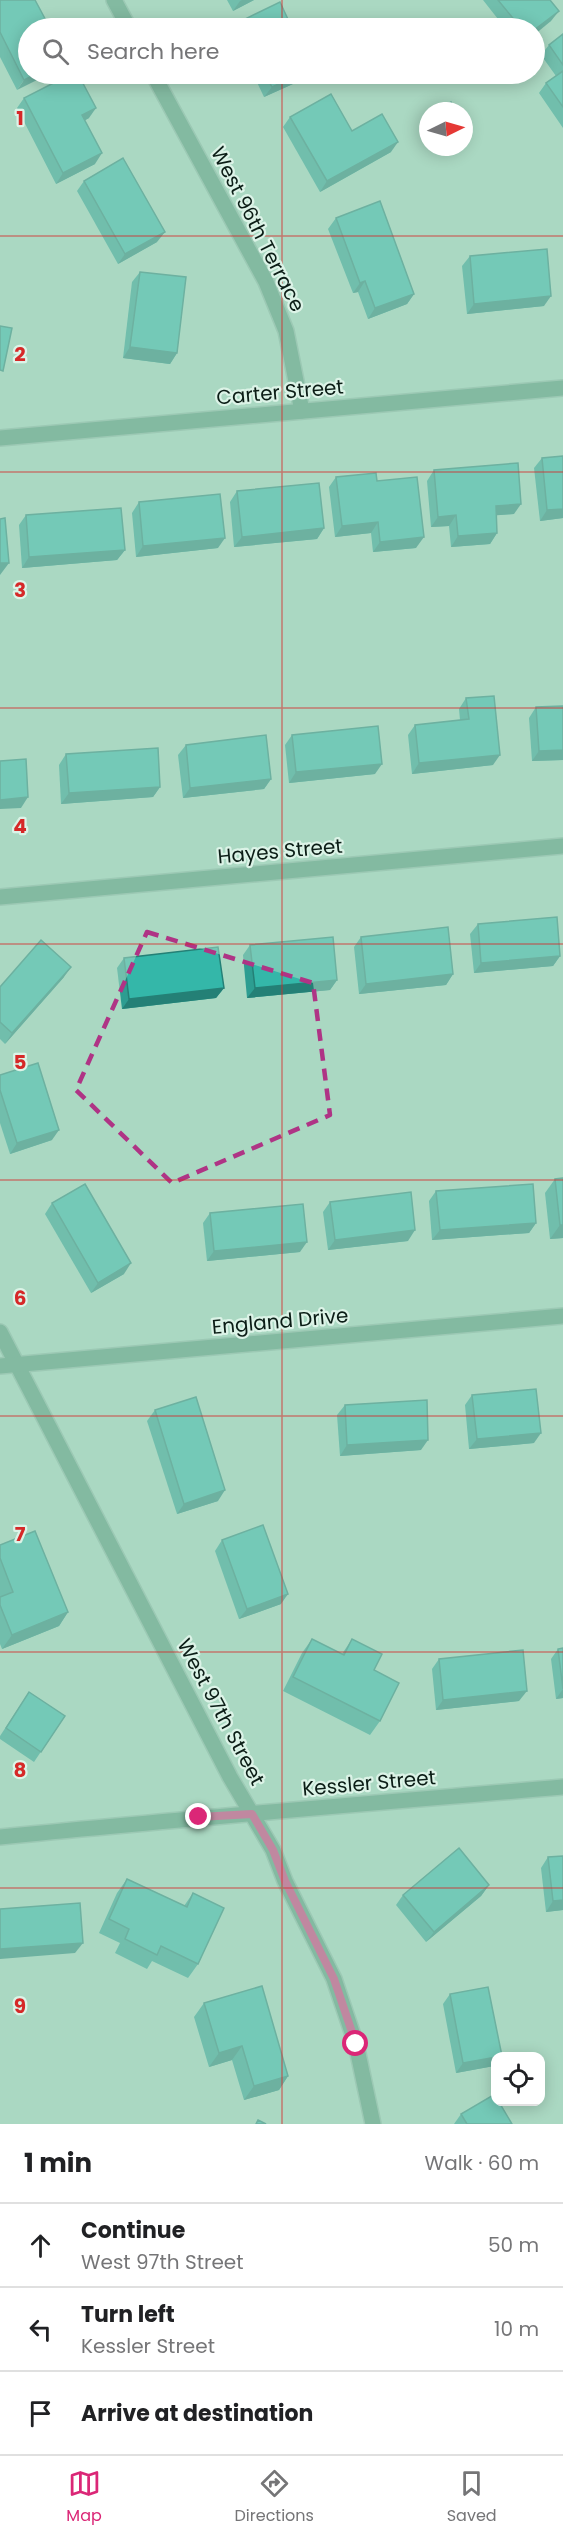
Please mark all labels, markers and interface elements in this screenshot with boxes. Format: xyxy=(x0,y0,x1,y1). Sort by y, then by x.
search box xyxy=(18,18,545,84)
icon: search xyxy=(39,35,72,68)
text: Search here xyxy=(87,36,220,67)
north arrow xyxy=(419,102,473,156)
text: 1 xyxy=(16,104,24,132)
street label: West 96th Terrace xyxy=(204,142,312,316)
text: 2 xyxy=(14,340,26,368)
street label: Carter Street xyxy=(215,372,345,412)
text: 3 xyxy=(14,576,26,604)
text: 4 xyxy=(13,812,27,840)
street label: Hayes Street xyxy=(216,832,344,870)
text: 5 xyxy=(14,1048,27,1076)
text: 6 xyxy=(14,1284,26,1312)
street label: England Drive xyxy=(211,1301,349,1341)
text: 7 xyxy=(15,1520,26,1548)
street label: West 97th Street xyxy=(170,1634,272,1790)
text: 8 xyxy=(14,1756,26,1784)
street label: Kessler Street xyxy=(301,1763,437,1803)
route end xyxy=(185,1803,211,1829)
text: 9 xyxy=(14,1992,26,2020)
route start xyxy=(342,2030,368,2056)
map controls xyxy=(491,2052,545,2106)
button: locate xyxy=(491,2052,545,2106)
text: 1 min xyxy=(24,2145,92,2181)
text: Walk · 60 m xyxy=(425,2149,539,2177)
text: Continue xyxy=(81,2215,185,2246)
icon: ahead xyxy=(24,2229,57,2262)
text: 50 m xyxy=(488,2231,539,2259)
text: West 97th Street xyxy=(81,2248,243,2276)
text: Turn left xyxy=(81,2299,175,2330)
icon: left xyxy=(24,2313,57,2346)
text: 10 m xyxy=(494,2315,539,2343)
text: Kessler Street xyxy=(81,2332,215,2360)
icon: arrive xyxy=(24,2397,57,2430)
text: Arrive at destination xyxy=(81,2398,313,2429)
tab: Map xyxy=(66,2467,102,2528)
tab: Directions xyxy=(235,2467,314,2528)
tab: Saved xyxy=(447,2467,497,2528)

